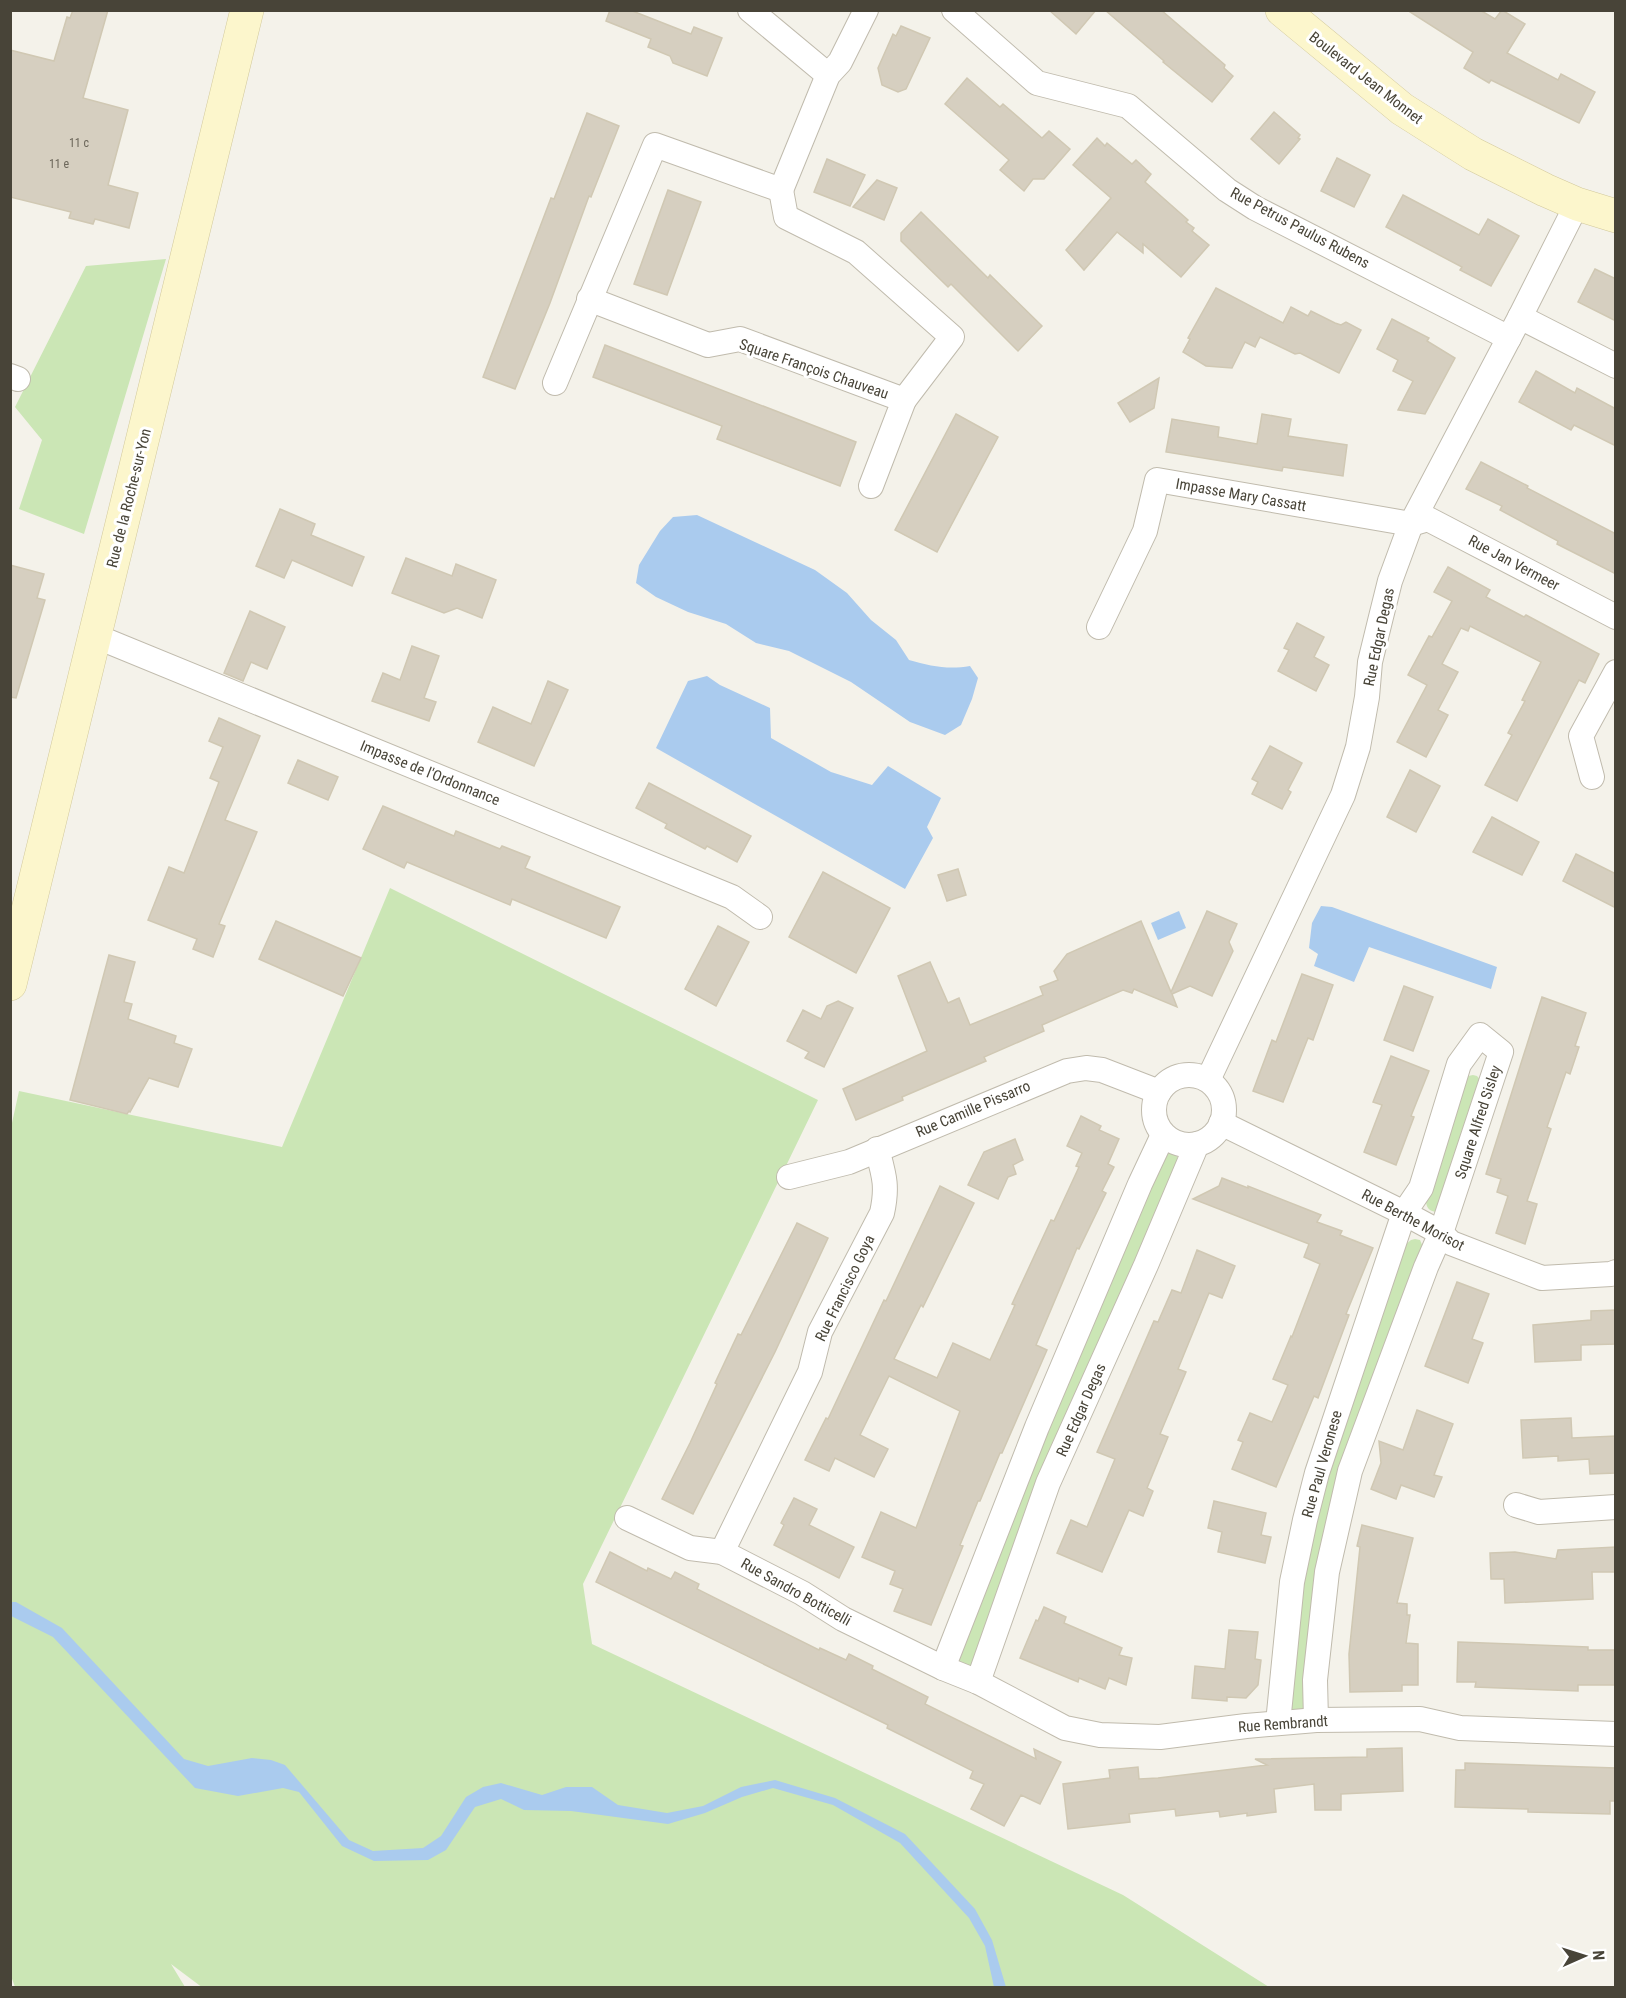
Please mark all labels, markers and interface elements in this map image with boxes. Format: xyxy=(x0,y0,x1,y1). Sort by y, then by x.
street label: Boulevard Jean Monnet xyxy=(1306,28,1426,128)
house number: 11 c xyxy=(69,136,90,150)
house number: 11 e xyxy=(49,157,69,171)
street label: Rue Petrus Paulus Rubens xyxy=(1227,184,1373,272)
street label: Square François Chauveau xyxy=(737,335,891,403)
street label: Rue de la Roche-sur-Yon xyxy=(103,427,155,569)
street label: Impasse Mary Cassatt xyxy=(1174,475,1308,515)
street label: Rue Jan Vermeer xyxy=(1465,531,1563,595)
street label: Rue Edgar Degas xyxy=(1360,586,1398,688)
street label: Impasse de l'Ordonnance xyxy=(357,737,503,809)
street label: Square Alfred Sisley xyxy=(1451,1063,1505,1181)
street label: Rue Camille Pissarro xyxy=(913,1077,1033,1141)
street label: Rue Berthe Morisot xyxy=(1359,1185,1467,1255)
street label: Rue Francisco Goya xyxy=(811,1232,879,1344)
street label: Rue Edgar Degas xyxy=(1052,1360,1110,1459)
street label: Rue Paul Veronese xyxy=(1298,1408,1346,1520)
street label: Rue Sandro Botticelli xyxy=(738,1554,854,1630)
street label: Rue Rembrandt xyxy=(1237,1712,1329,1736)
north arrow xyxy=(1554,1926,1614,1986)
text: N xyxy=(1589,1950,1608,1961)

